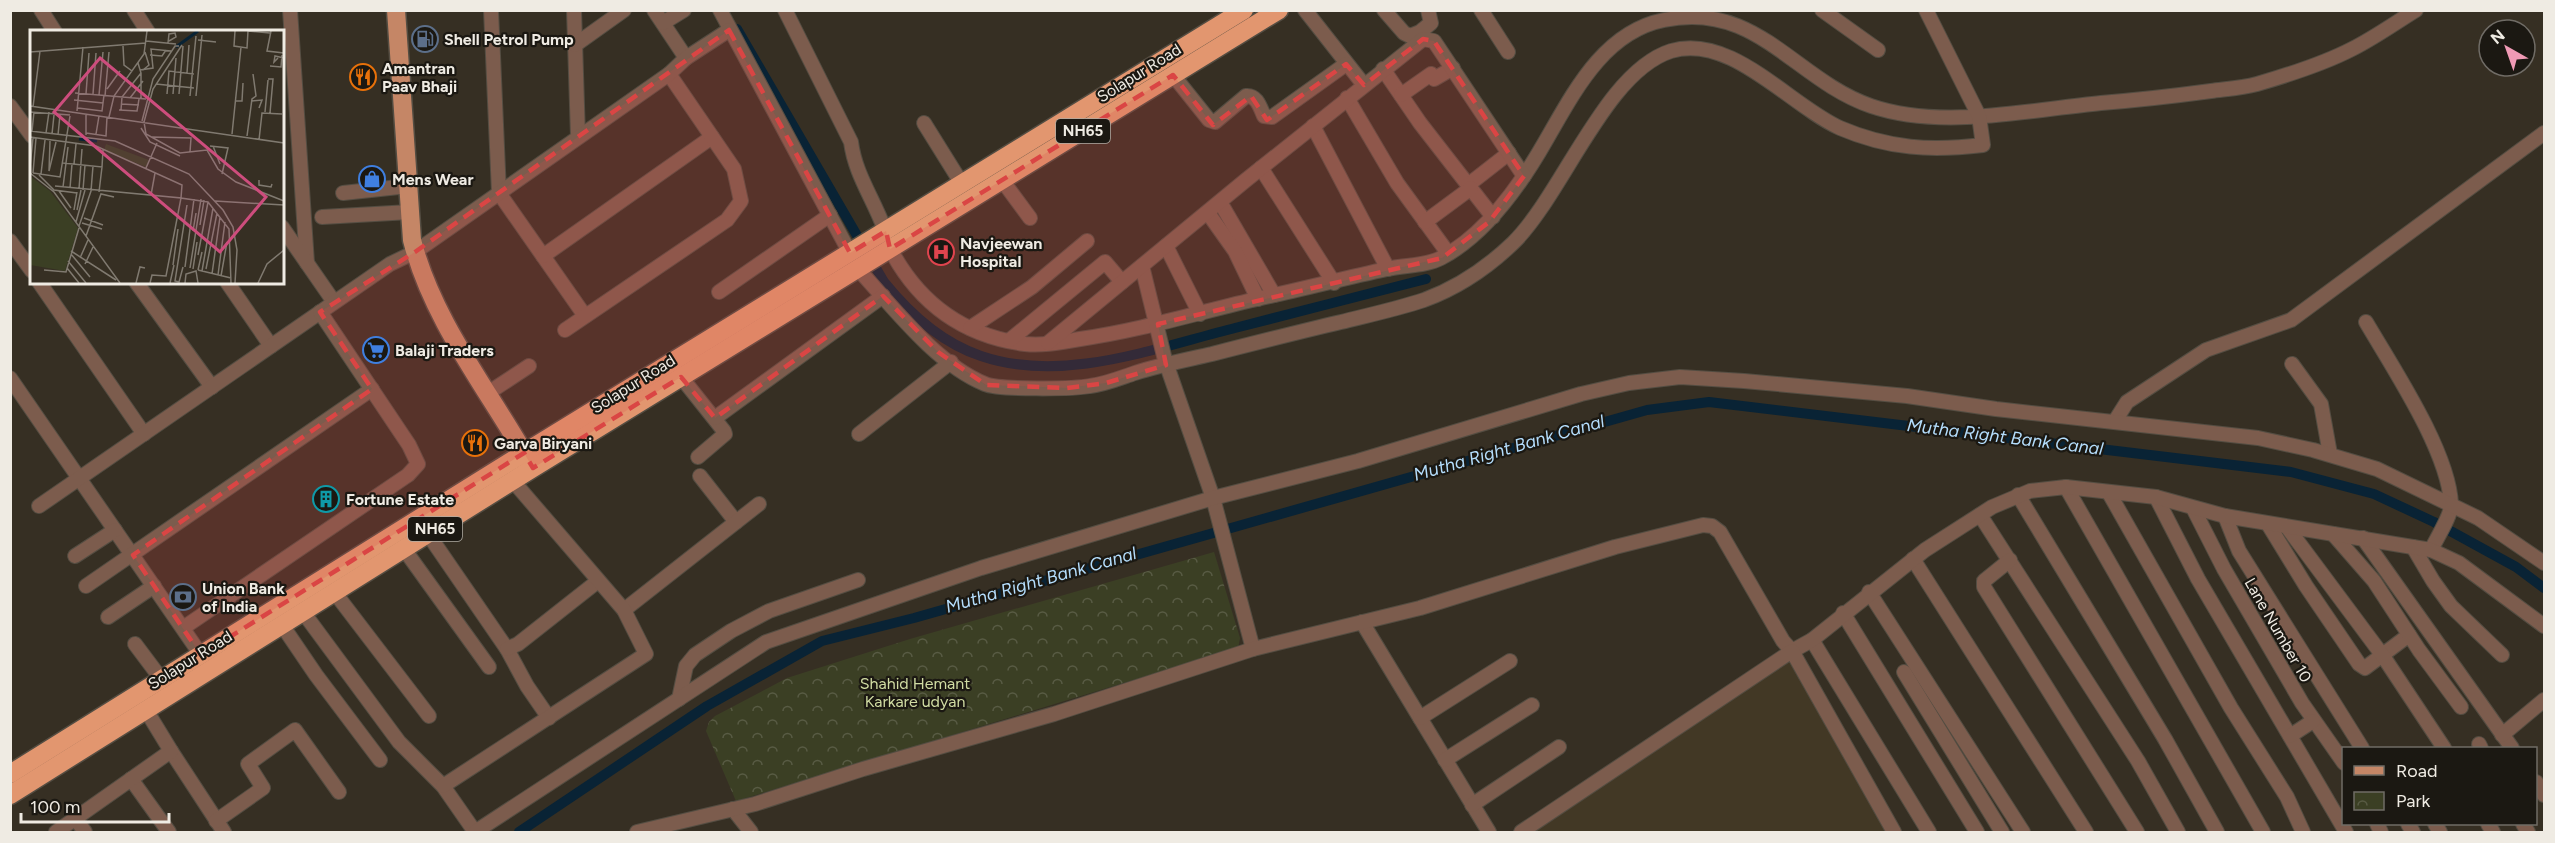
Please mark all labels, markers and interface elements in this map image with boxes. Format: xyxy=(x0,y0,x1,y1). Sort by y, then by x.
north arrow xyxy=(2477,18,2537,78)
fuel station icon: Shell Petrol Pump xyxy=(410,24,440,54)
text: N xyxy=(2487,26,2509,48)
inset map xyxy=(30,30,284,284)
place label: Shell Petrol Pump xyxy=(444,30,574,49)
street label: Solapur Road xyxy=(1094,40,1184,106)
place label: Amantran Paav Bhaji xyxy=(382,59,457,96)
restaurant icon: Amantran Paav Bhaji xyxy=(348,62,378,92)
road number: NH65 xyxy=(1056,119,1110,143)
shop icon: Mens Wear xyxy=(357,164,387,194)
place label: Mens Wear xyxy=(392,170,473,189)
place label: Navjeewan Hospital xyxy=(960,234,1042,271)
hospital icon: Navjeewan Hospital xyxy=(926,237,956,267)
supermarket icon: Balaji Traders xyxy=(361,335,391,365)
place label: Balaji Traders xyxy=(395,341,494,360)
street label: Solapur Road xyxy=(588,351,678,417)
water label: Mutha Right Bank Canal xyxy=(1411,410,1608,486)
water label: Mutha Right Bank Canal xyxy=(1906,414,2105,460)
restaurant icon: Garva Biryani xyxy=(460,428,490,458)
place label: Garva Biryani xyxy=(494,434,592,453)
building icon: Fortune Estate xyxy=(311,484,341,514)
place label: Fortune Estate xyxy=(346,490,454,509)
road number: NH65 xyxy=(408,517,462,541)
water label: Mutha Right Bank Canal xyxy=(943,542,1140,618)
street label: Lane Number 10 xyxy=(2240,574,2316,686)
place label: Union Bank of India xyxy=(202,579,285,616)
bank icon: Union Bank of India xyxy=(168,582,198,612)
street label: Solapur Road xyxy=(145,627,235,693)
park label: Shahid Hemant Karkare udyan xyxy=(860,674,970,711)
legend xyxy=(2342,747,2537,825)
text: Road xyxy=(2396,760,2437,782)
scale bar xyxy=(21,786,170,824)
text: Park xyxy=(2396,790,2431,812)
text: 100 m xyxy=(30,796,80,818)

